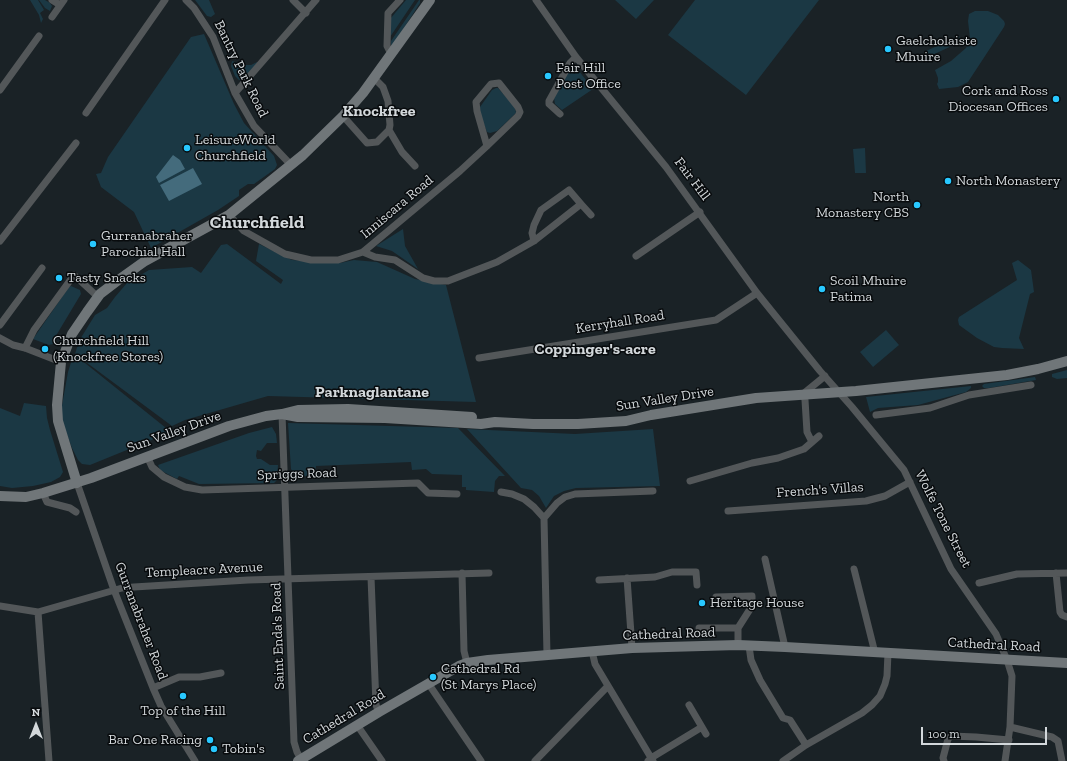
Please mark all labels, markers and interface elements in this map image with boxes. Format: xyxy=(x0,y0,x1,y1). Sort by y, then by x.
street label: Bantry Park Road xyxy=(210,18,272,120)
place label: Gaelcholaiste Mhuire xyxy=(896,33,977,66)
marker: Gaelcholaiste Mhuire xyxy=(883,44,893,54)
place label: Fair Hill Post Office xyxy=(556,60,621,92)
marker: Fair Hill Post Office xyxy=(543,71,553,81)
place label: Cork and Ross Diocesan Offices xyxy=(948,83,1048,116)
marker: Cork and Ross Diocesan Offices xyxy=(1051,94,1061,104)
district label: Knockfree xyxy=(342,101,416,121)
place label: LeisureWorld Churchfield xyxy=(195,132,276,164)
marker: LeisureWorld Churchfield xyxy=(182,143,192,153)
street label: Fair Hill xyxy=(670,154,714,204)
street label: Inniscara Road xyxy=(357,172,437,242)
place label: North Monastery xyxy=(956,173,1060,189)
marker: North Monastery xyxy=(943,176,953,186)
place label: North Monastery CBS xyxy=(816,189,909,222)
marker: North Monastery CBS xyxy=(912,200,922,210)
district label: Churchfield xyxy=(210,212,304,234)
place label: Gurranabraher Parochial Hall xyxy=(101,228,192,260)
marker: Gurranabraher Parochial Hall xyxy=(88,239,98,249)
place label: Tasty Snacks xyxy=(67,270,146,286)
marker: Tasty Snacks xyxy=(54,273,64,283)
place label: Scoil Mhuire Fatima xyxy=(830,273,906,306)
marker: Scoil Mhuire Fatima xyxy=(817,284,827,294)
street label: Kerryhall Road xyxy=(575,307,665,337)
place label: Churchfield Hill (Knockfree Stores) xyxy=(53,333,163,366)
district label: Coppinger's-acre xyxy=(534,339,656,359)
marker: Churchfield Hill (Knockfree Stores) xyxy=(40,344,50,354)
district label: Parknaglantane xyxy=(315,382,429,402)
street label: Sun Valley Drive xyxy=(615,383,715,415)
street label: Sun Valley Drive xyxy=(125,407,223,457)
street label: Spriggs Road xyxy=(257,464,337,484)
street label: Wolfe Tone Street xyxy=(911,467,975,571)
street label: French's Villas xyxy=(776,479,864,501)
street label: Templeacre Avenue xyxy=(145,559,263,581)
street label: Gurranabraher Road xyxy=(111,560,171,682)
street label: Saint Enda's Road xyxy=(268,582,288,690)
place label: Heritage House xyxy=(710,595,804,611)
marker: Heritage House xyxy=(697,598,707,608)
street label: Cathedral Road xyxy=(622,624,716,644)
street label: Cathedral Road xyxy=(947,634,1041,656)
place label: Cathedral Rd (St Marys Place) xyxy=(441,661,536,694)
marker: Cathedral Rd (St Marys Place) xyxy=(428,672,438,682)
street label: Cathedral Road xyxy=(300,686,388,748)
marker: Top of the Hill xyxy=(178,691,188,701)
place label: Top of the Hill xyxy=(140,703,226,719)
north arrow xyxy=(16,705,56,745)
text: N xyxy=(32,706,40,719)
scale bar xyxy=(923,719,1049,745)
text: 100 m xyxy=(928,727,960,741)
place label: Bar One Racing xyxy=(108,732,202,748)
marker: Bar One Racing xyxy=(205,735,215,745)
place label: Tobin's xyxy=(222,741,265,757)
marker: Tobin's xyxy=(209,744,219,754)

